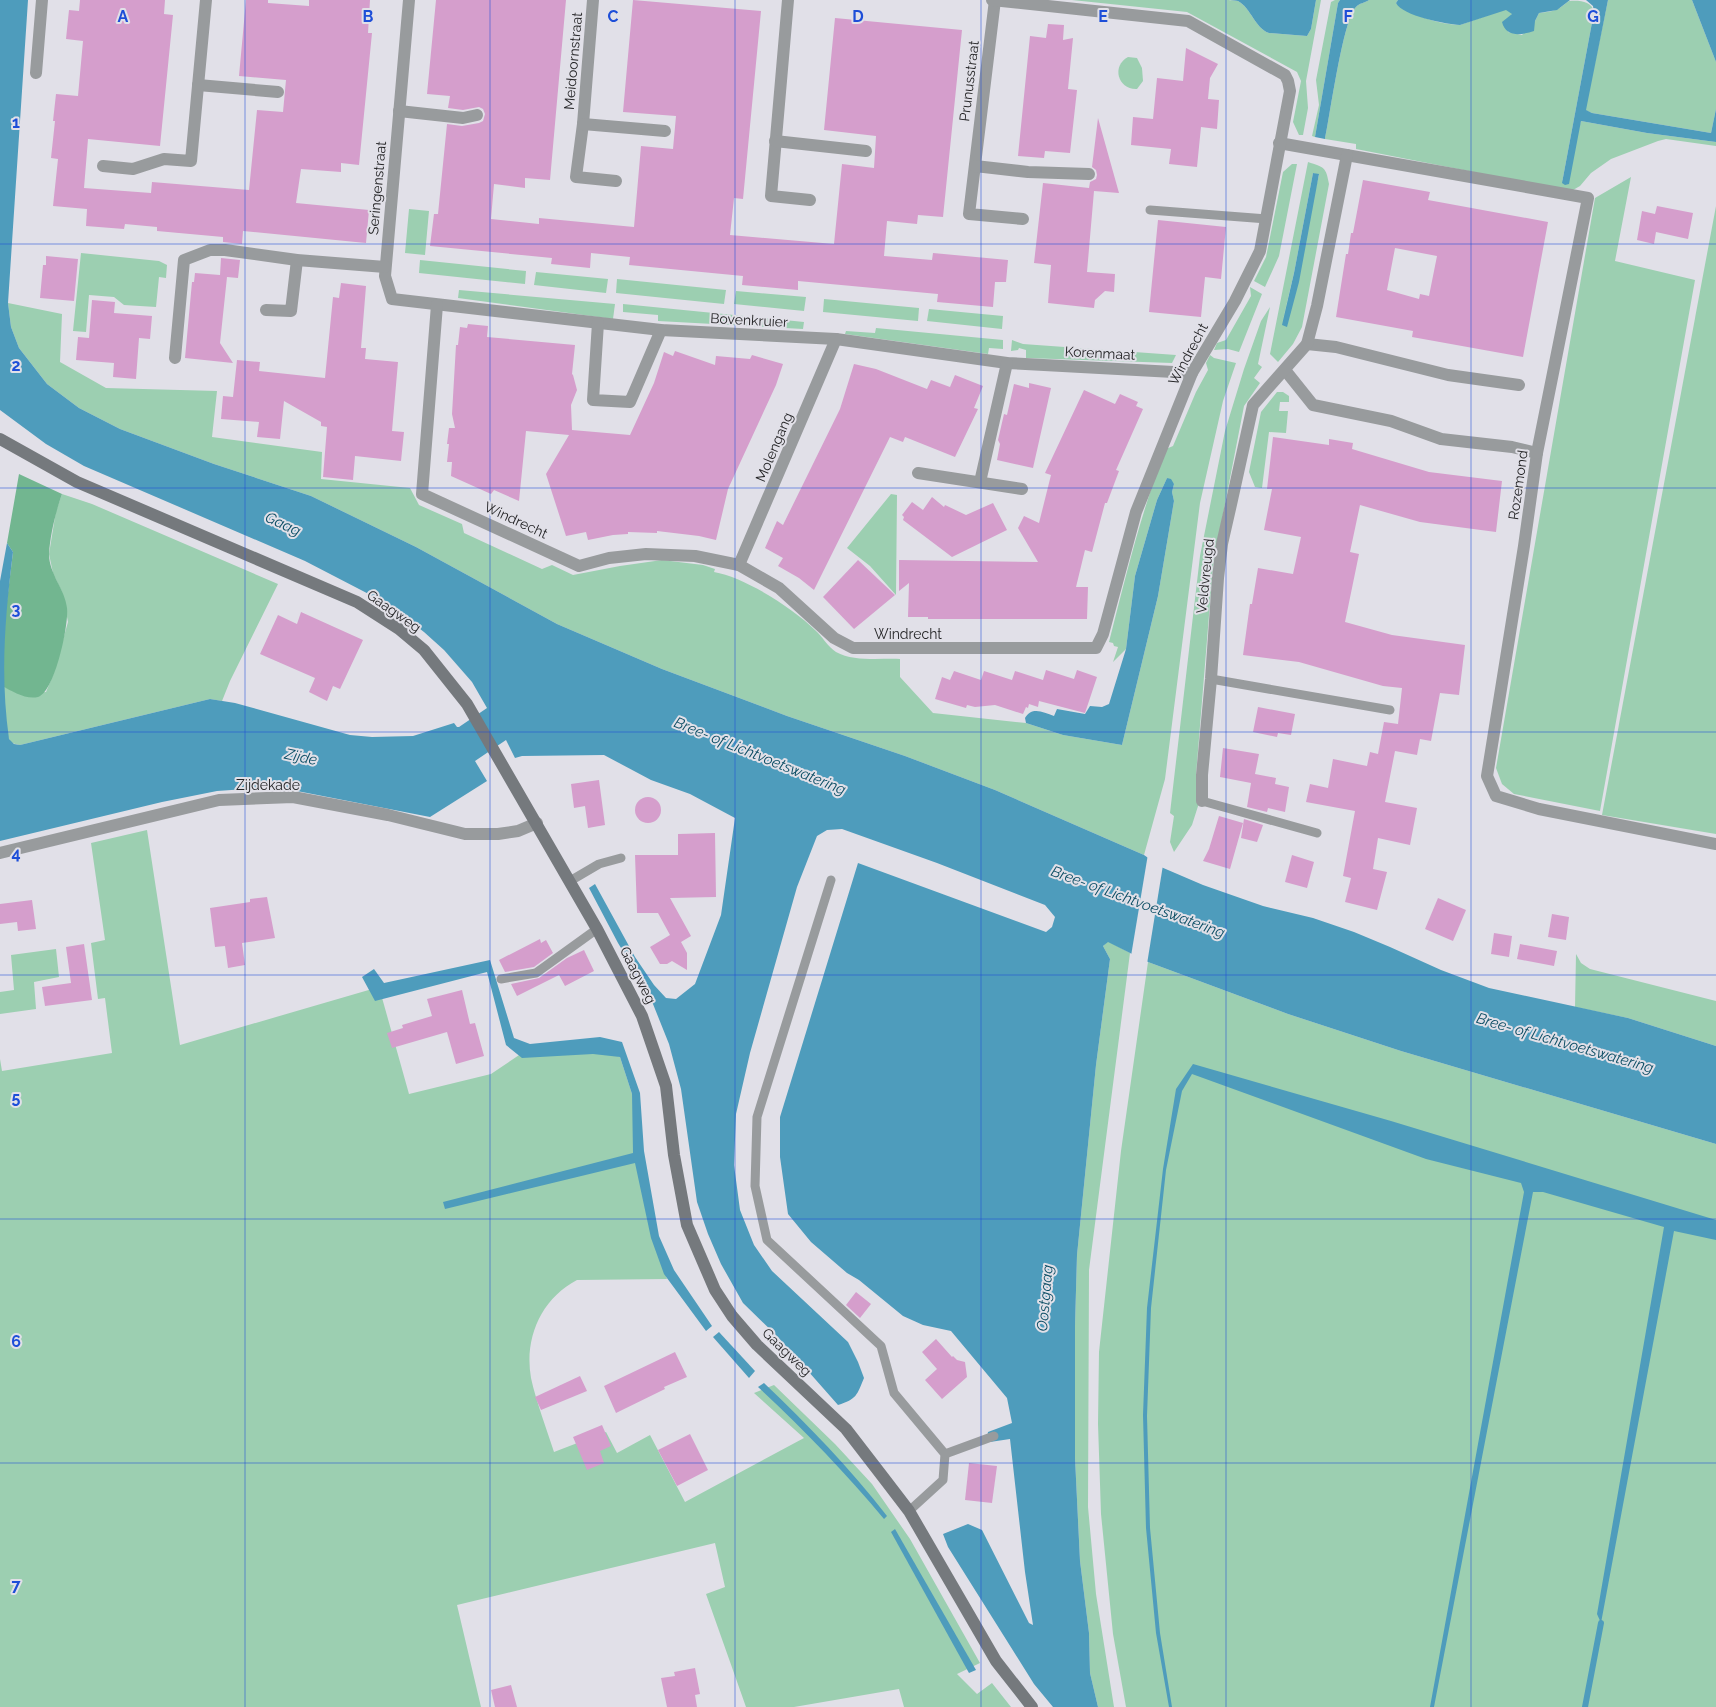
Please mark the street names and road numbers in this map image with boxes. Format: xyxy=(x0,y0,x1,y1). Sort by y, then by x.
street label: Meidoornstraat xyxy=(561,11,585,111)
street label: Prunusstraat xyxy=(956,39,982,122)
street label: Seringenstraat xyxy=(365,140,389,236)
street label: Bovenkruier xyxy=(710,310,788,330)
street label: Windrecht xyxy=(1165,320,1211,388)
street label: Korenmaat xyxy=(1064,343,1136,363)
street label: Molengang xyxy=(752,410,796,484)
street label: Rozemond xyxy=(1505,449,1531,521)
street label: Windrecht xyxy=(482,498,550,542)
street label: Veldvreugd xyxy=(1193,538,1217,614)
street label: Gaagweg xyxy=(364,587,424,635)
street label: Windrecht xyxy=(874,626,942,642)
street label: Zijdekade xyxy=(236,777,300,793)
street label: Gaagweg xyxy=(617,944,659,1006)
street label: Gaagweg xyxy=(759,1325,815,1379)

